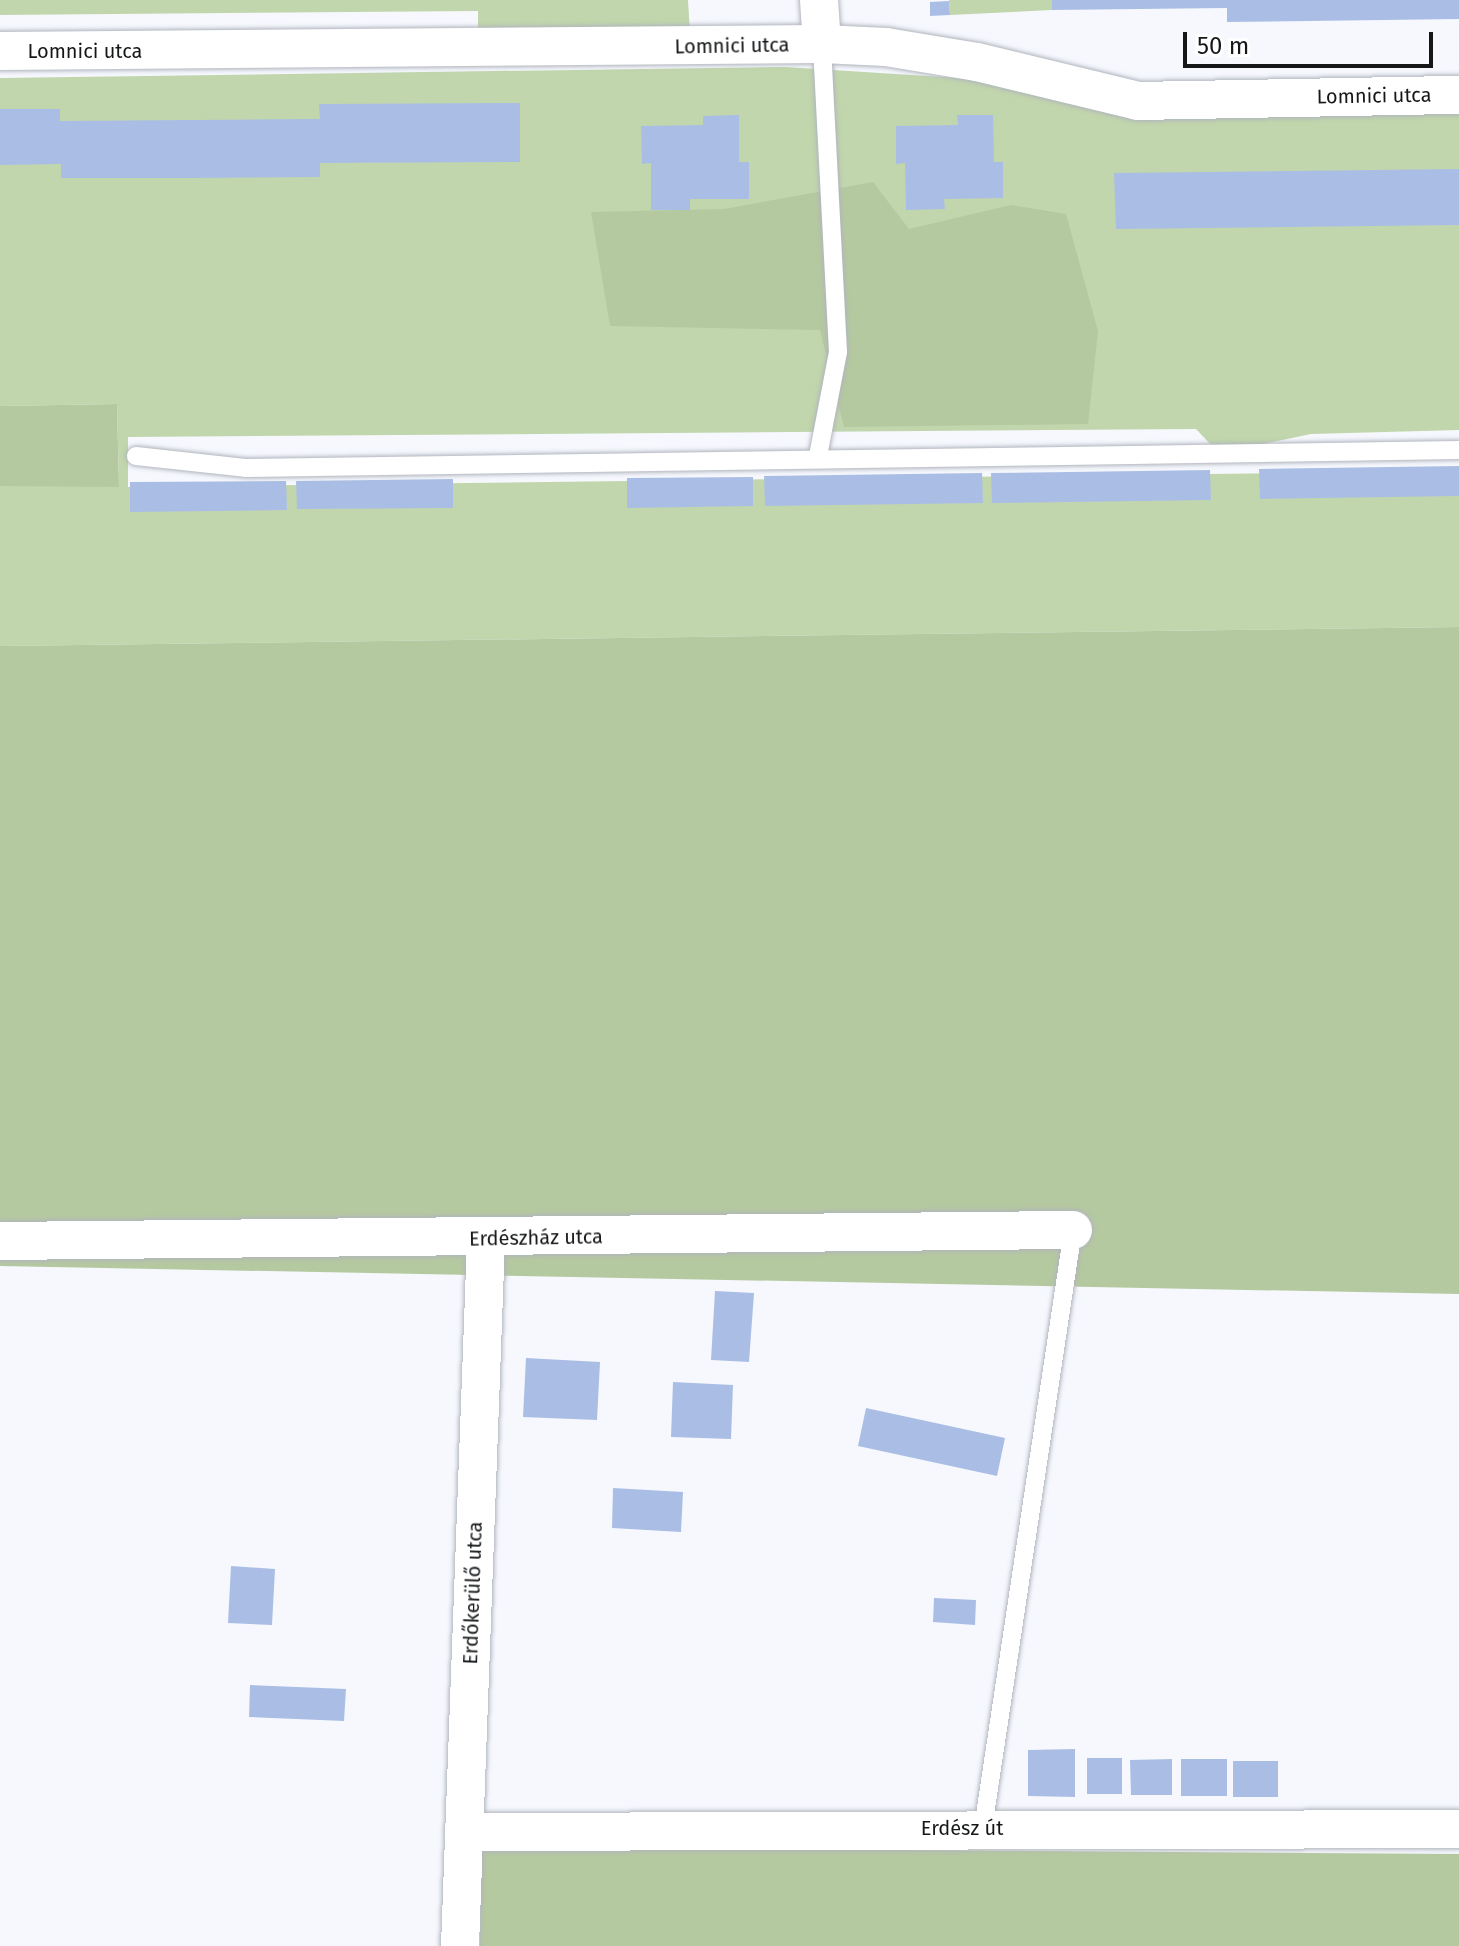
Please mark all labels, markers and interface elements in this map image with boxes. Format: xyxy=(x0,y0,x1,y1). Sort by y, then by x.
scale bar xyxy=(1187,16,1437,66)
text: 50 m xyxy=(1197,32,1249,60)
street label: Lomnici utca xyxy=(674,33,790,59)
street label: Lomnici utca xyxy=(28,39,142,63)
street label: Lomnici utca xyxy=(1316,83,1432,109)
street label: Erdészház utca xyxy=(469,1225,603,1251)
street label: Erdőkerülő utca xyxy=(459,1521,487,1665)
street label: Erdész út xyxy=(921,1816,1003,1840)

